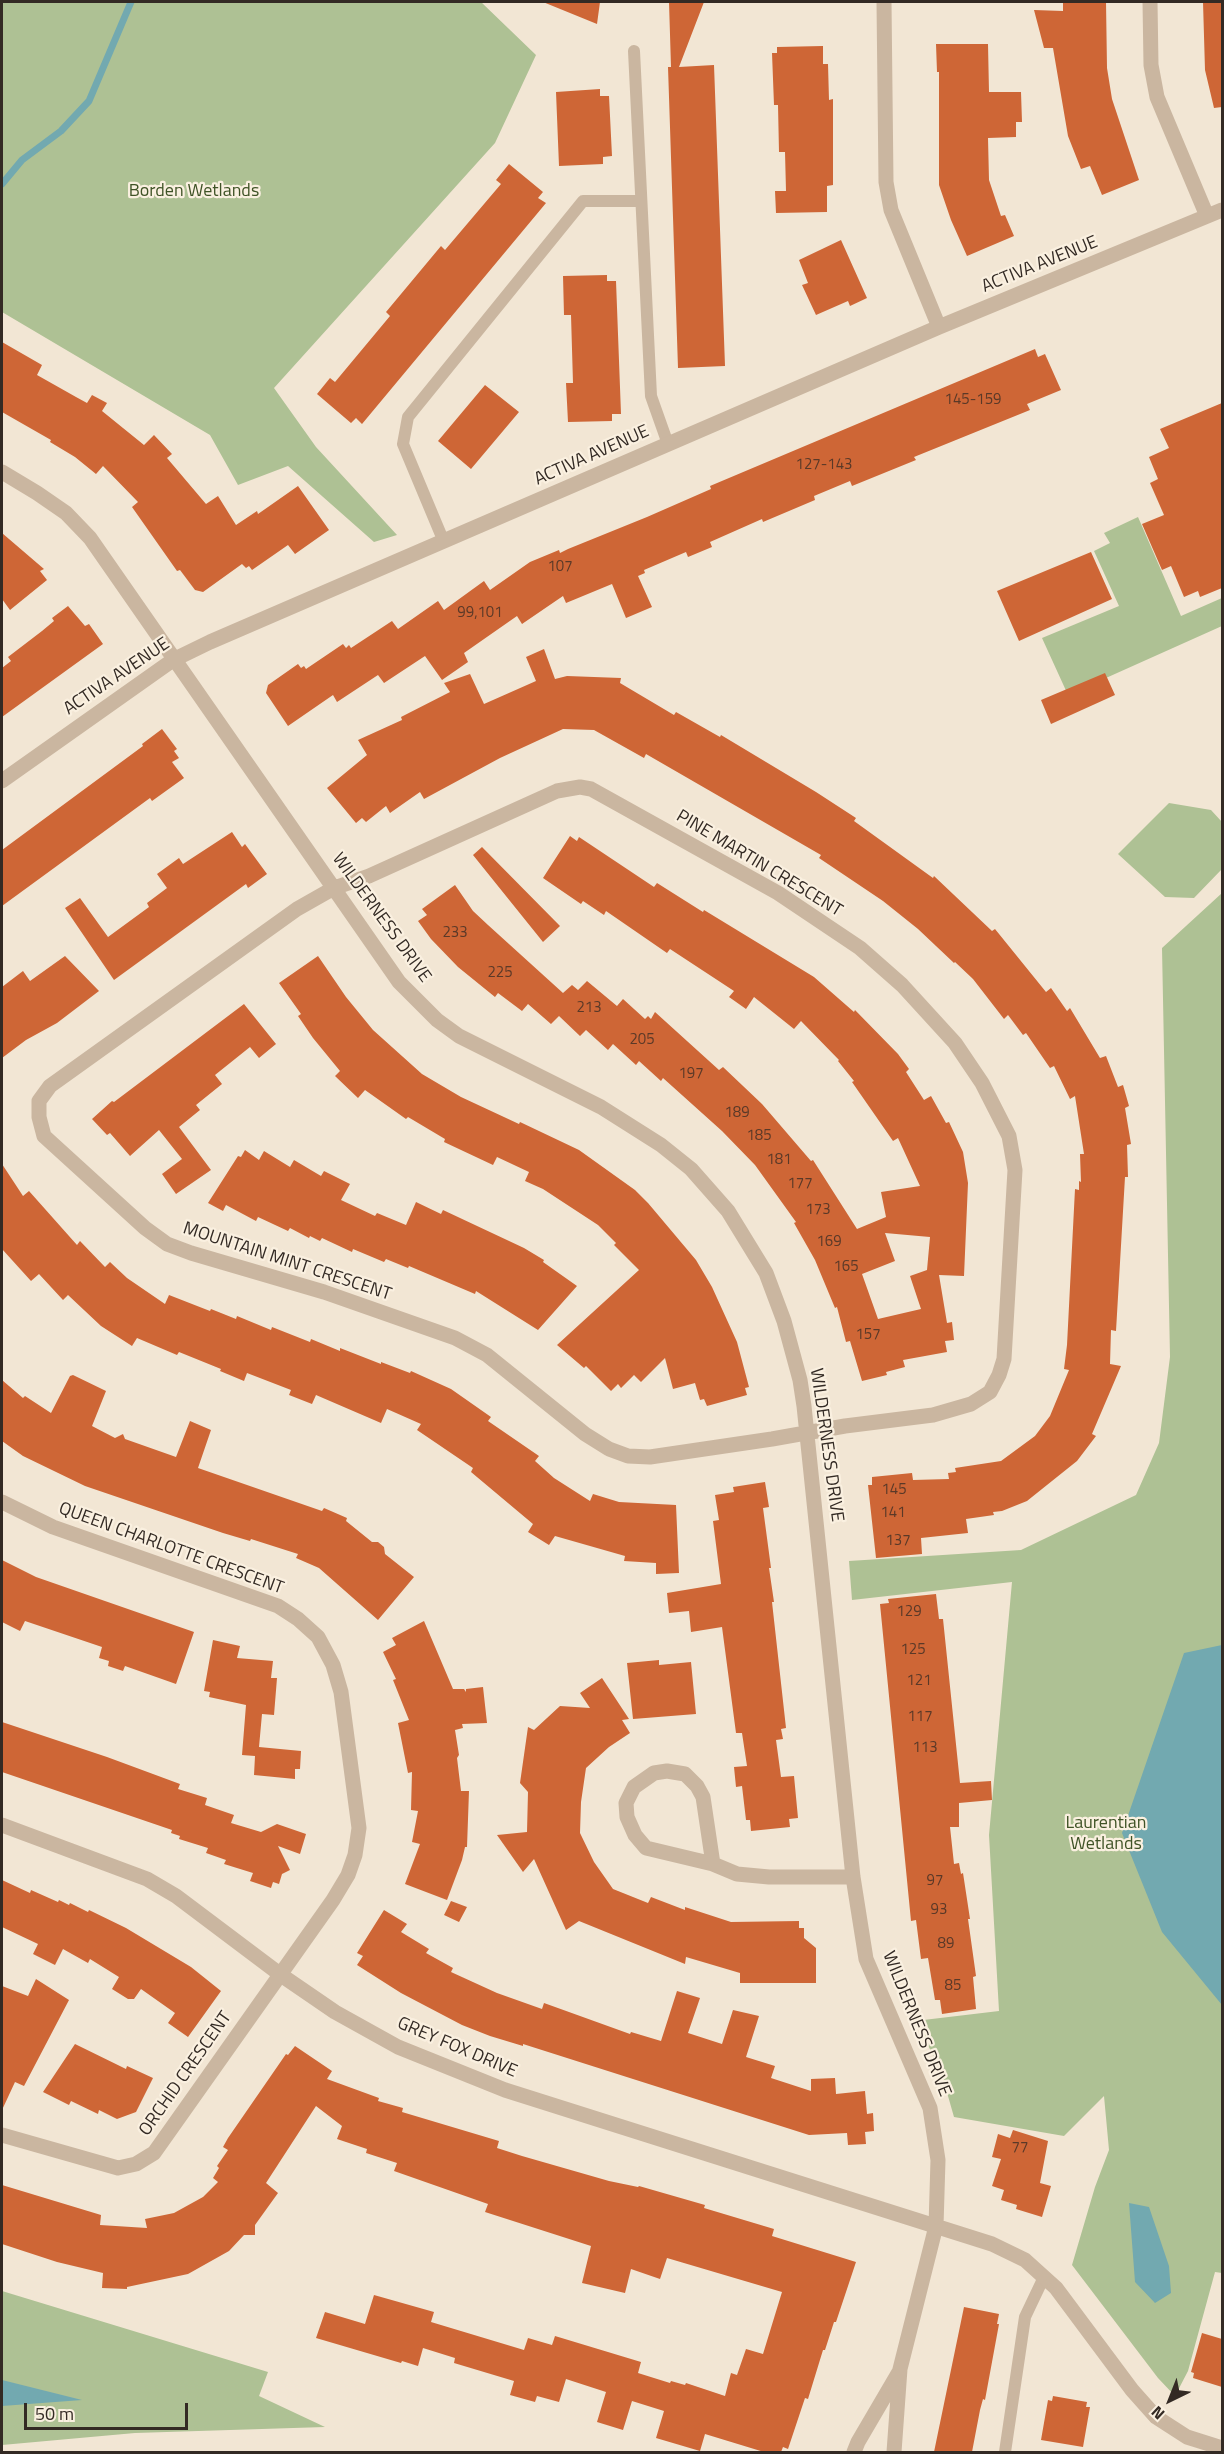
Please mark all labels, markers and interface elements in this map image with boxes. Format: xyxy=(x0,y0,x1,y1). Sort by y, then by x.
park label: Borden Wetlands xyxy=(129,181,259,203)
street label: ACTIVA AVENUE xyxy=(979,232,1101,298)
house number: 145-159 xyxy=(945,391,1001,409)
street label: ACTIVA AVENUE xyxy=(531,421,653,491)
house number: 127-143 xyxy=(796,456,852,474)
house number: 107 xyxy=(547,558,573,576)
house number: 99,101 xyxy=(457,604,503,622)
street label: ACTIVA AVENUE xyxy=(60,634,174,720)
street label: PINE MARTIN CRESCENT xyxy=(672,806,846,922)
street label: WILDERNESS DRIVE xyxy=(327,849,435,987)
house number: 233 xyxy=(442,924,468,942)
house number: 225 xyxy=(487,964,513,982)
house number: 213 xyxy=(576,999,602,1017)
house number: 205 xyxy=(629,1031,655,1049)
house number: 197 xyxy=(678,1065,704,1083)
house number: 189 xyxy=(724,1104,750,1122)
house number: 185 xyxy=(746,1127,772,1145)
house number: 181 xyxy=(766,1151,792,1169)
house number: 177 xyxy=(787,1175,813,1193)
house number: 173 xyxy=(805,1201,831,1219)
street label: MOUNTAIN MINT CRESCENT xyxy=(180,1218,394,1306)
house number: 169 xyxy=(816,1233,842,1251)
house number: 165 xyxy=(833,1258,859,1276)
house number: 157 xyxy=(855,1326,881,1344)
street label: WILDERNESS DRIVE xyxy=(805,1367,847,1523)
house number: 145 xyxy=(881,1481,907,1499)
street label: QUEEN CHARLOTTE CRESCENT xyxy=(56,1498,286,1600)
house number: 141 xyxy=(880,1504,906,1522)
house number: 137 xyxy=(885,1532,911,1550)
house number: 129 xyxy=(896,1603,922,1621)
house number: 125 xyxy=(900,1641,926,1659)
house number: 121 xyxy=(906,1672,932,1690)
house number: 117 xyxy=(907,1708,933,1726)
house number: 113 xyxy=(912,1739,938,1757)
park label: Laurentian Wetlands xyxy=(1066,1813,1146,1856)
house number: 97 xyxy=(927,1872,943,1890)
house number: 93 xyxy=(931,1901,947,1919)
house number: 89 xyxy=(938,1935,954,1953)
street label: WILDERNESS DRIVE xyxy=(877,1948,955,2100)
house number: 85 xyxy=(945,1977,961,1995)
street label: ORCHID CRESCENT xyxy=(135,2008,237,2140)
street label: GREY FOX DRIVE xyxy=(394,2013,520,2083)
house number: 77 xyxy=(1012,2139,1028,2157)
north arrow xyxy=(1140,2370,1200,2430)
scale bar xyxy=(27,2391,190,2429)
text: 50 m xyxy=(35,2400,74,2427)
text: N xyxy=(1145,2401,1170,2426)

